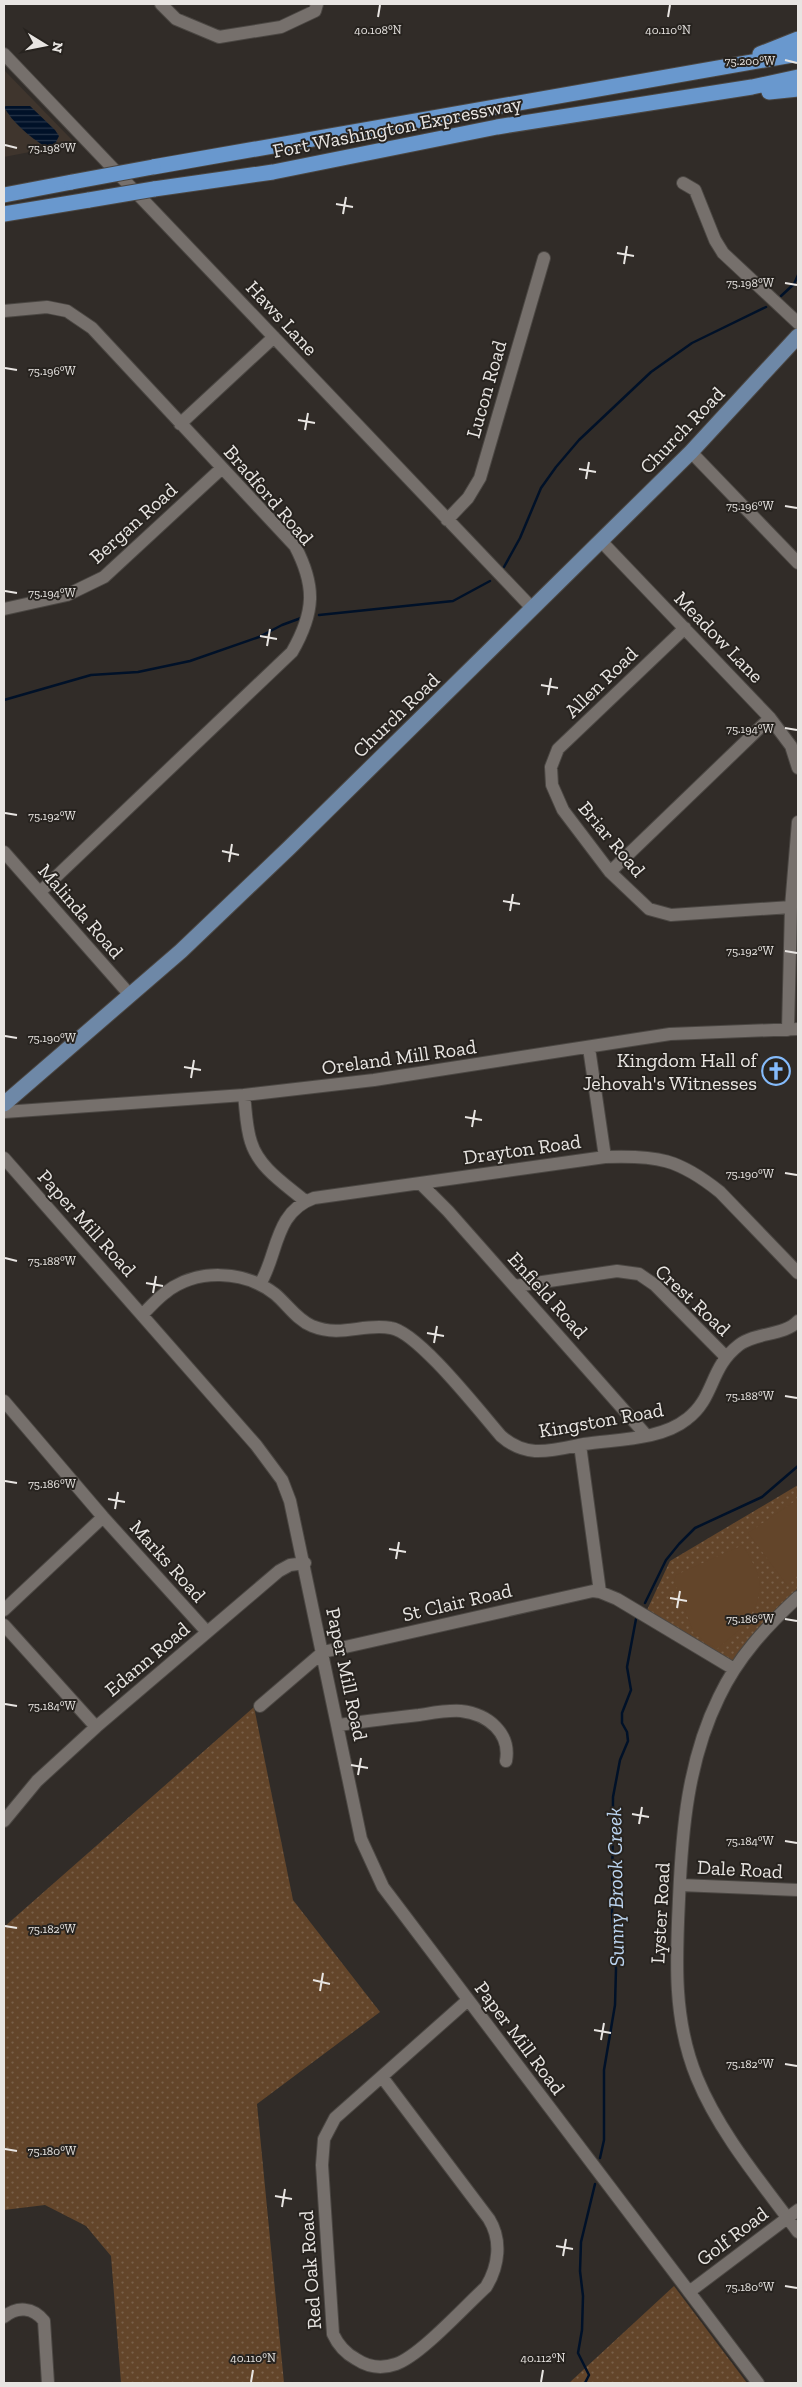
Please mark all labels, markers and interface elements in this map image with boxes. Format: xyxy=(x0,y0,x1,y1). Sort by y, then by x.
north arrow xyxy=(20,20,70,70)
text: 40.108°N xyxy=(354,23,402,37)
text: 40.110°N xyxy=(645,23,691,37)
text: N xyxy=(48,40,67,54)
text: 75.200°W xyxy=(725,54,776,68)
street label: Fort Washington Expressway xyxy=(271,91,524,163)
text: 75.198°W xyxy=(28,141,77,155)
street label: Haws Lane xyxy=(241,275,323,361)
text: 75.198°W xyxy=(726,276,775,290)
street label: Lucon Road xyxy=(461,337,511,441)
text: 75.196°W xyxy=(28,364,77,378)
street label: Church Road xyxy=(635,382,729,478)
street label: Bradford Road xyxy=(219,440,319,550)
street label: Bergan Road xyxy=(84,477,182,569)
text: 75.196°W xyxy=(726,499,775,513)
text: 75.194°W xyxy=(28,586,77,600)
street label: Meadow Lane xyxy=(669,586,769,688)
street label: Allen Road xyxy=(560,641,642,723)
street label: Church Road xyxy=(348,668,444,762)
text: 75.194°W xyxy=(726,722,775,736)
street label: Briar Road xyxy=(573,796,651,882)
text: 75.192°W xyxy=(28,809,77,823)
street label: Malinda Road xyxy=(33,859,129,963)
text: 75.192°W xyxy=(726,944,775,958)
text: 75.190°W xyxy=(28,1031,77,1045)
street label: Oreland Mill Road xyxy=(320,1034,478,1080)
place label: Kingdom Hall of Jehovah's Witnesses xyxy=(583,1048,759,1095)
church icon: Kingdom Hall of Jehovah's Witnesses xyxy=(761,1056,791,1086)
street label: Drayton Road xyxy=(462,1129,582,1169)
street label: Paper Mill Road xyxy=(33,1165,141,1281)
text: 75.190°W xyxy=(726,1167,775,1181)
street label: Enfield Road xyxy=(503,1247,593,1343)
text: 75.188°W xyxy=(28,1254,77,1268)
street label: Crest Road xyxy=(650,1259,736,1341)
text: 75.188°W xyxy=(726,1389,775,1403)
street label: Kingston Road xyxy=(537,1397,665,1443)
text: 75.186°W xyxy=(28,1477,77,1491)
street label: Marks Road xyxy=(125,1515,211,1607)
street label: St Clair Road xyxy=(400,1578,514,1626)
street label: Paper Mill Road xyxy=(321,1605,373,1743)
text: 75.186°W xyxy=(726,1612,775,1626)
street label: Edann Road xyxy=(100,1617,194,1701)
text: 75.184°W xyxy=(28,1699,77,1713)
water label: Sunny Brook Creek xyxy=(601,1807,629,1967)
text: 75.184°W xyxy=(726,1834,775,1848)
street label: Dale Road xyxy=(696,1855,784,1883)
street label: Lyster Road xyxy=(645,1862,675,1964)
text: 75.182°W xyxy=(28,1922,77,1936)
street label: Paper Mill Road xyxy=(470,1977,570,2099)
text: 75.182°W xyxy=(726,2057,775,2071)
text: 75.180°W xyxy=(28,2144,77,2158)
street label: Golf Road xyxy=(692,2201,773,2271)
street label: Red Oak Road xyxy=(294,2210,326,2330)
text: 75.180°W xyxy=(726,2280,775,2294)
text: 40.110°N xyxy=(230,2351,276,2365)
text: 40.112°N xyxy=(521,2351,566,2365)

